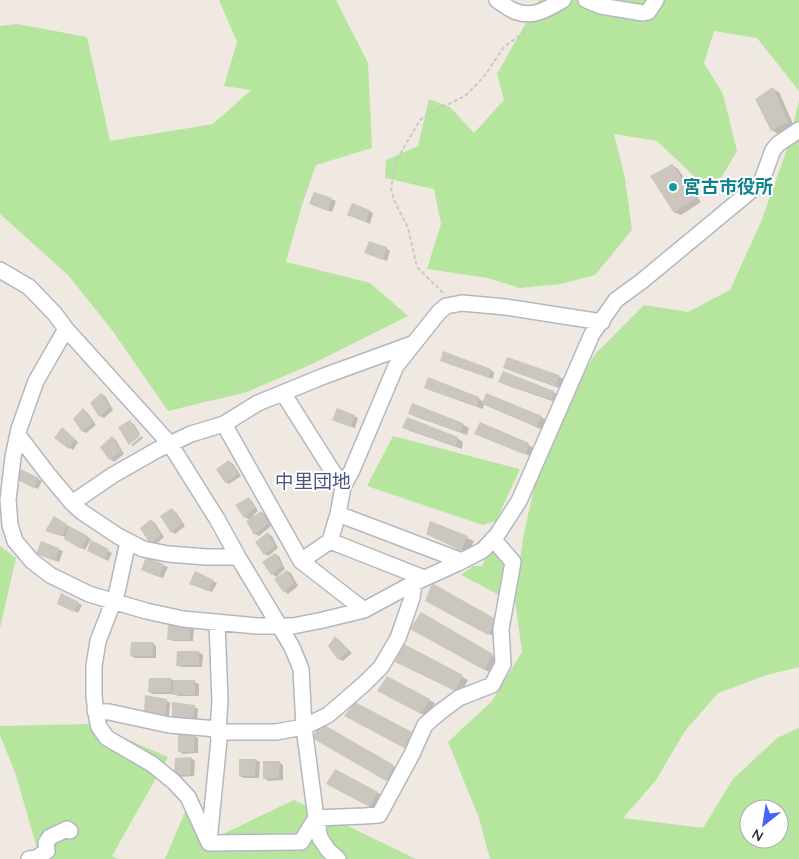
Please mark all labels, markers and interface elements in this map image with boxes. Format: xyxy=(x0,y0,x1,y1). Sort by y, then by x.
place label: 宮古市役所 xyxy=(683,175,773,198)
marker: 宮古市役所 xyxy=(667,181,679,193)
district label: 中里団地 xyxy=(275,469,351,493)
north arrow xyxy=(739,799,789,849)
text: N xyxy=(749,825,766,846)

